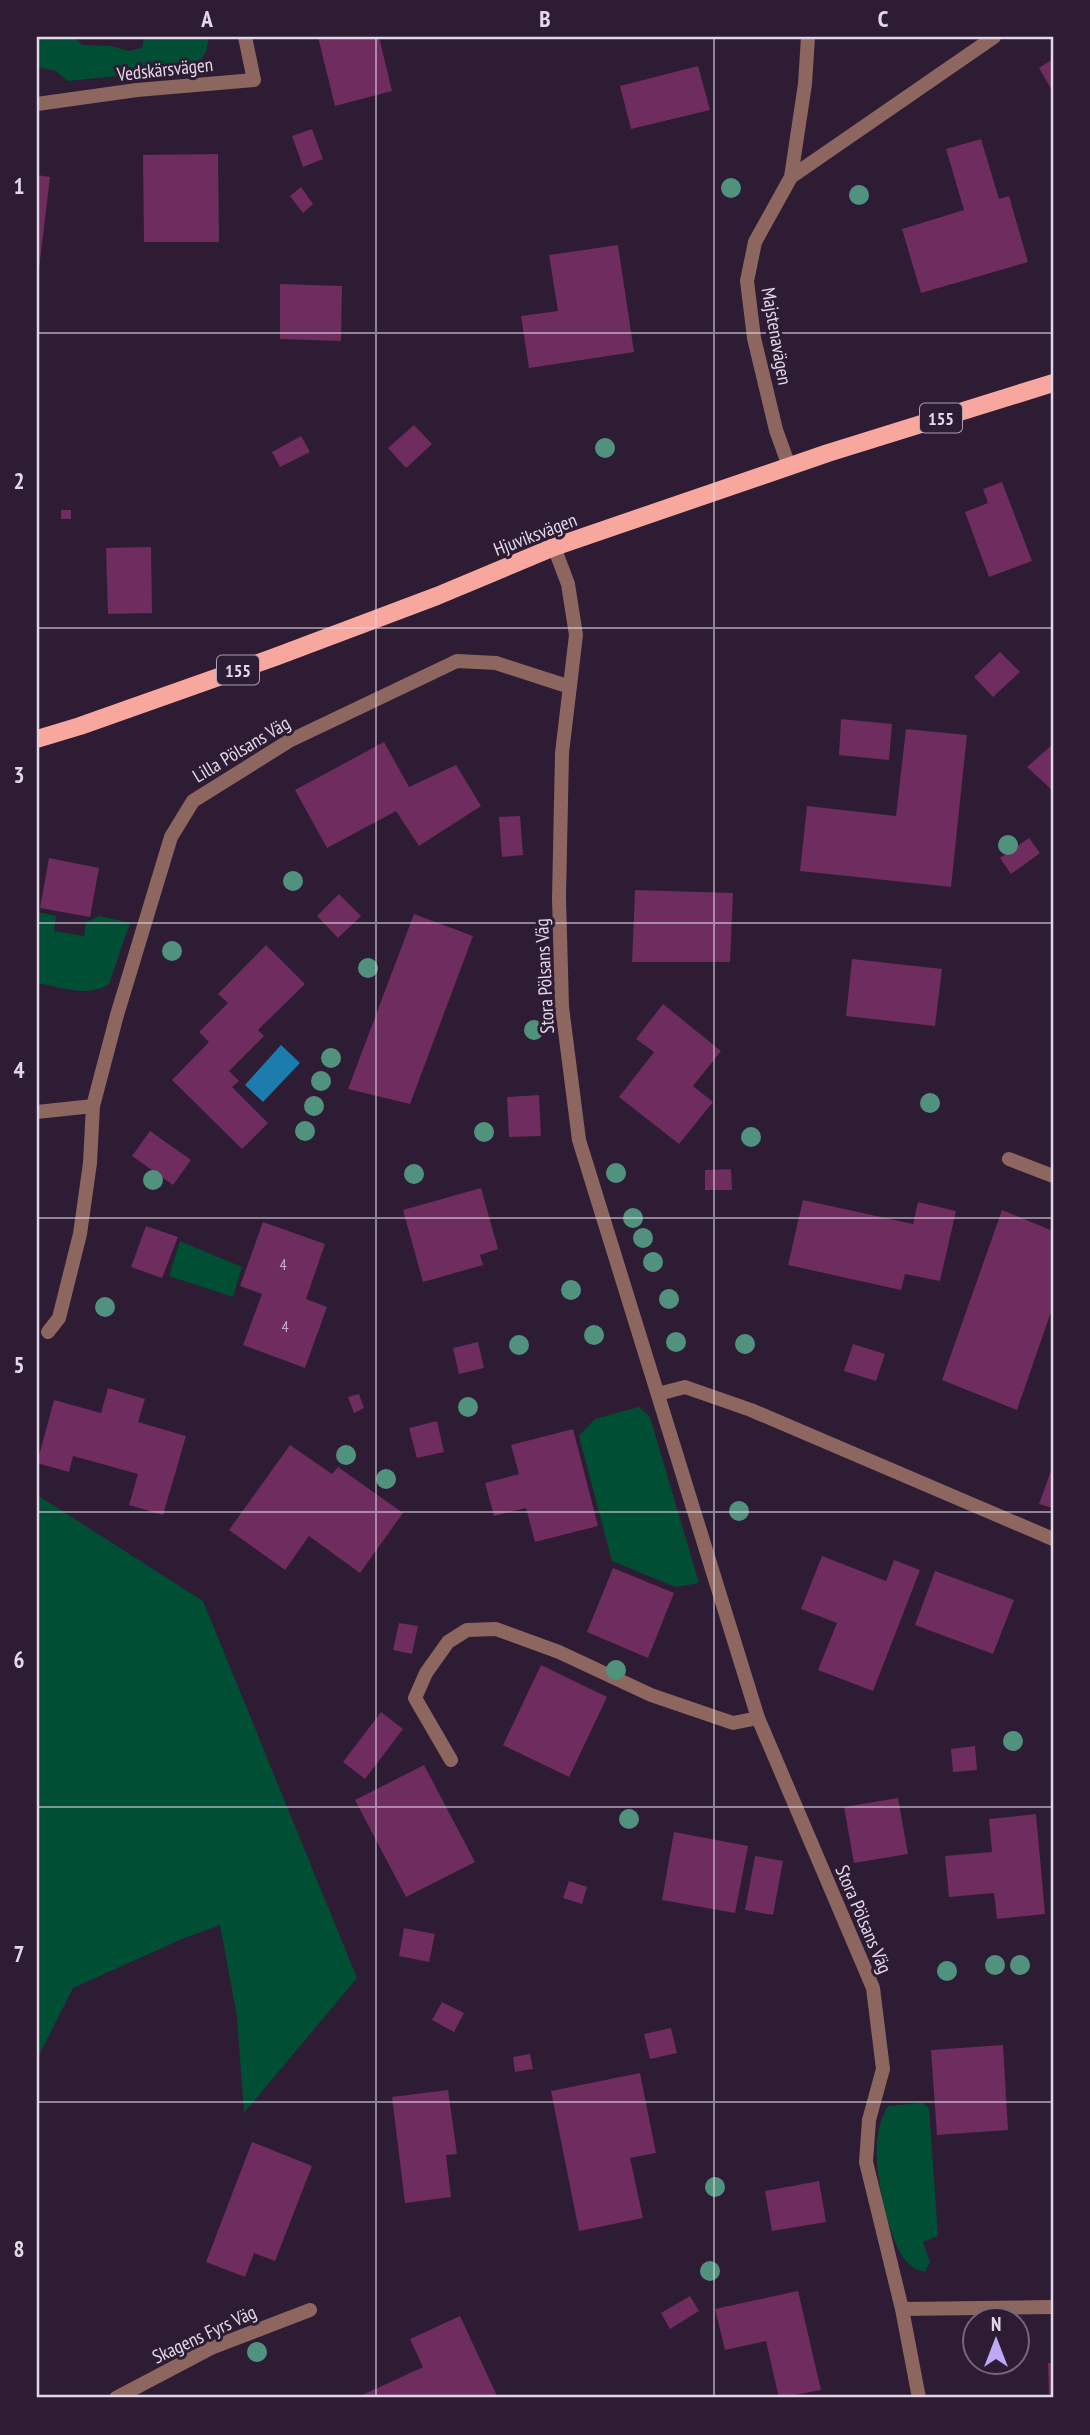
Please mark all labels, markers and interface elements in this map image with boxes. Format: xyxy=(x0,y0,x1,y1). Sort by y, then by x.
text: A xyxy=(200,4,213,33)
text: B xyxy=(539,4,551,33)
text: C xyxy=(878,4,889,33)
street label: Vedskärsvägen xyxy=(115,52,214,86)
text: 1 xyxy=(14,171,25,200)
street label: Majstenavägen xyxy=(757,285,797,387)
road number: 155 xyxy=(920,404,962,432)
text: 2 xyxy=(14,466,25,495)
street label: Hjuviksvägen xyxy=(490,507,580,561)
road number: 155 xyxy=(217,656,259,684)
street label: Lilla Pölsans Väg xyxy=(188,711,294,787)
text: 3 xyxy=(14,760,25,789)
street label: Stora Pölsans Väg xyxy=(529,918,559,1034)
text: 4 xyxy=(14,1055,25,1084)
house number: 4 xyxy=(279,1254,287,1274)
house number: 4 xyxy=(281,1316,289,1336)
text: 5 xyxy=(14,1350,25,1379)
text: 6 xyxy=(14,1645,25,1674)
street label: Stora Pölsans Väg xyxy=(830,1861,898,1977)
text: 7 xyxy=(14,1939,25,1968)
text: 8 xyxy=(14,2234,25,2263)
street label: Skagens Fyrs Väg xyxy=(148,2299,260,2369)
north arrow xyxy=(960,2306,1030,2376)
text: N xyxy=(991,2312,1001,2336)

